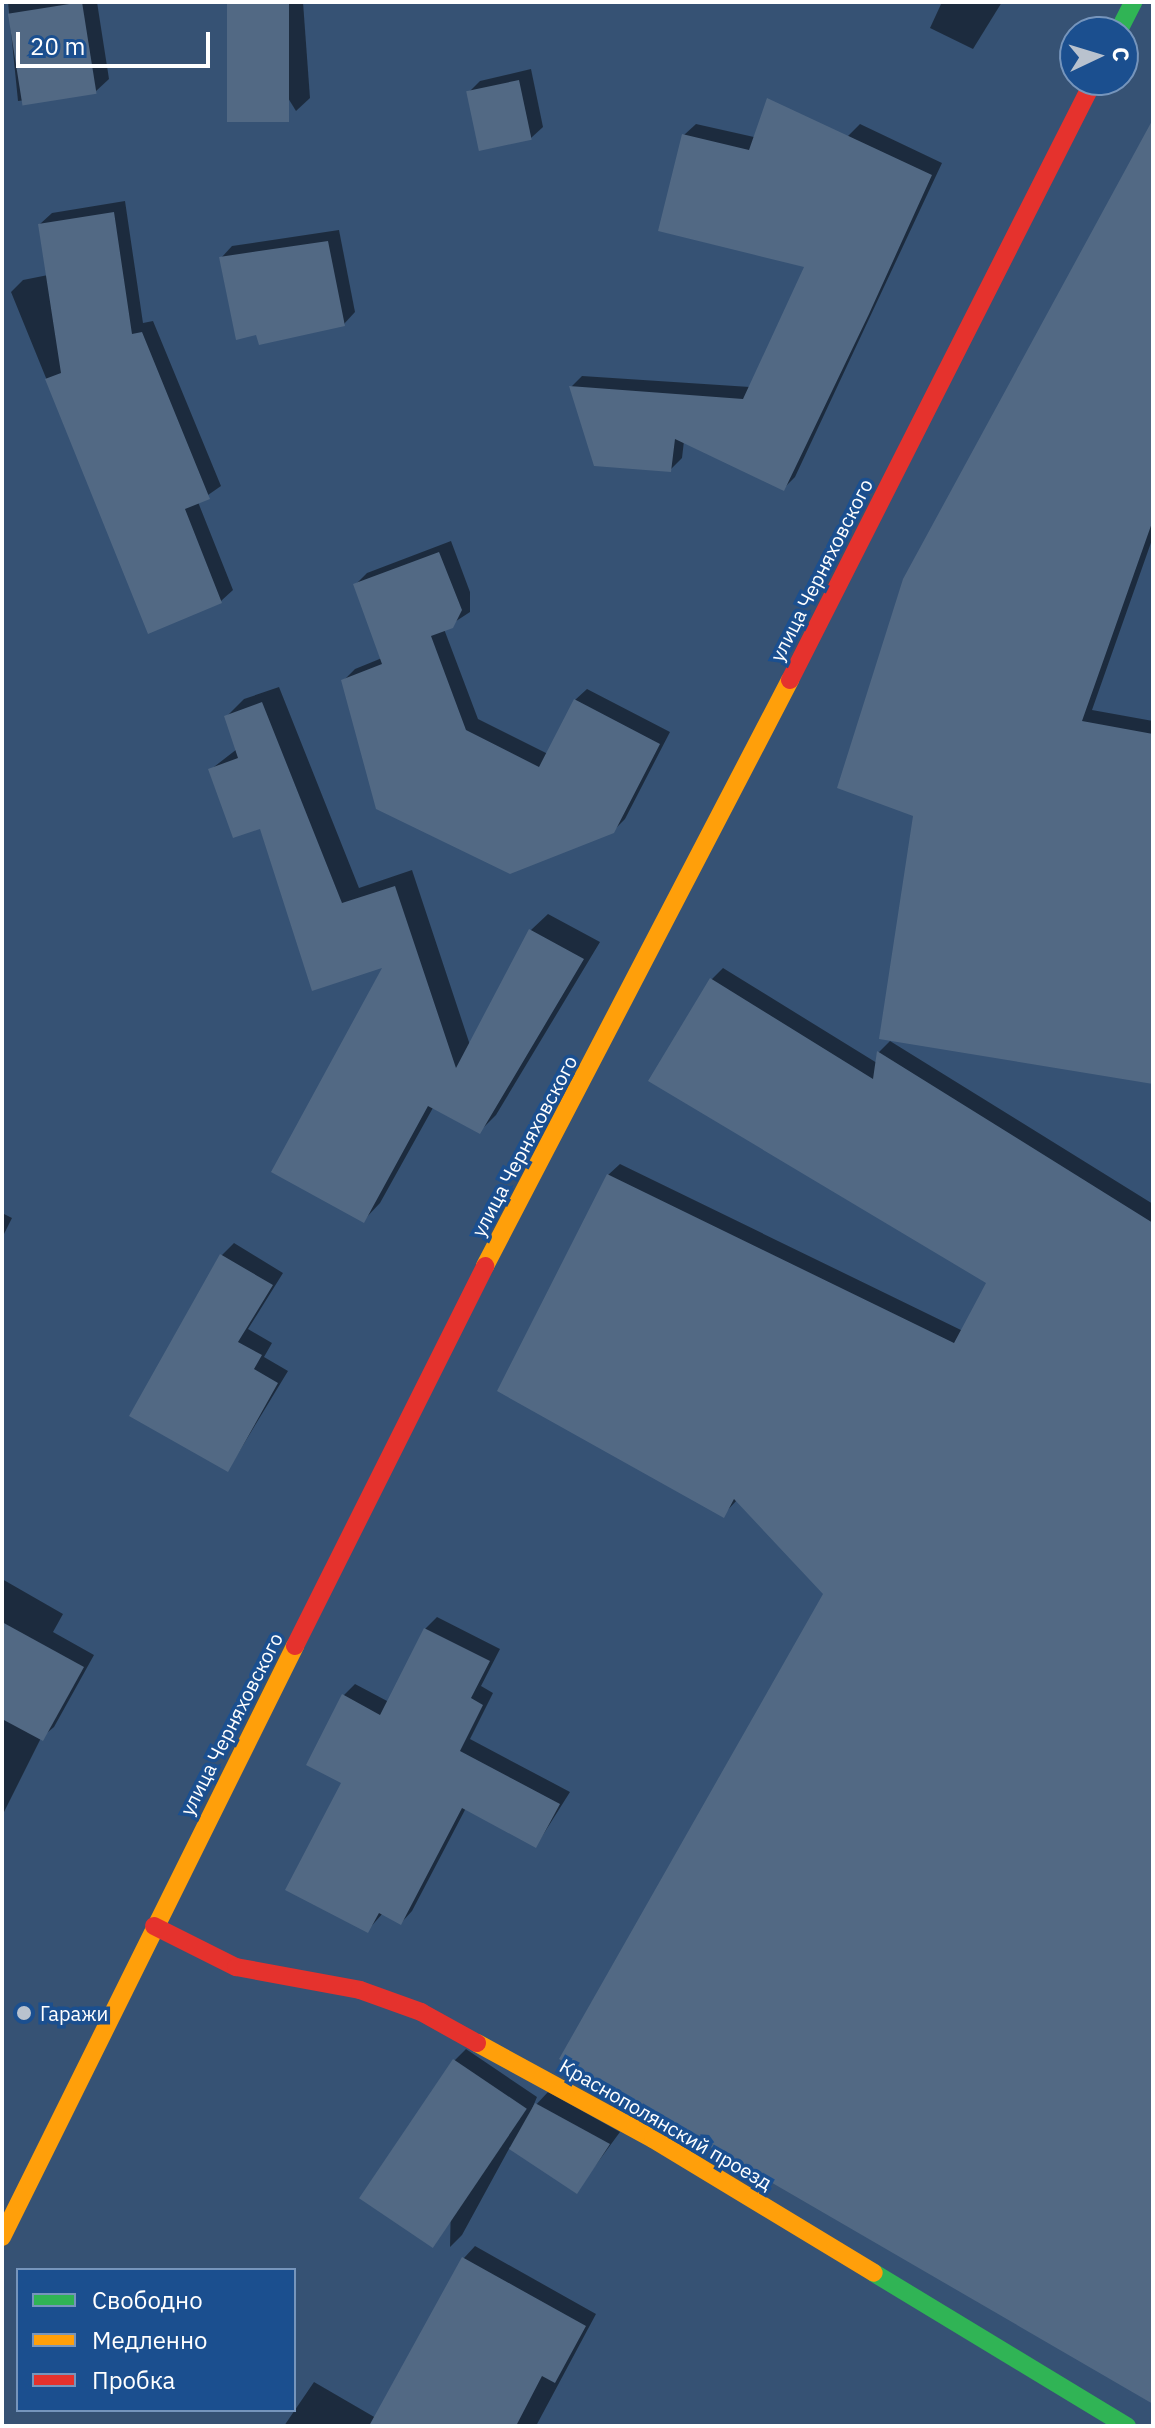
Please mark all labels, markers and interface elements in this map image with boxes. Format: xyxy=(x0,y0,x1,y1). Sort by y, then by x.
scale bar xyxy=(20,16,214,66)
north arrow xyxy=(1059,16,1139,96)
text: 20 m xyxy=(30,30,85,62)
text: С xyxy=(1106,46,1136,63)
street label: улица Черняховского xyxy=(765,475,877,665)
street label: улица Черняховского xyxy=(466,1051,582,1241)
street label: улица Черняховского xyxy=(175,1629,287,1819)
place label: Гаражи xyxy=(40,2001,108,2025)
marker: Гаражи xyxy=(15,2004,33,2022)
street label: Краснополянский проезд xyxy=(555,2053,777,2195)
legend xyxy=(16,2268,296,2412)
text: Свободно xyxy=(92,2284,203,2316)
text: Медленно xyxy=(92,2324,208,2356)
text: Пробка xyxy=(92,2364,175,2396)

